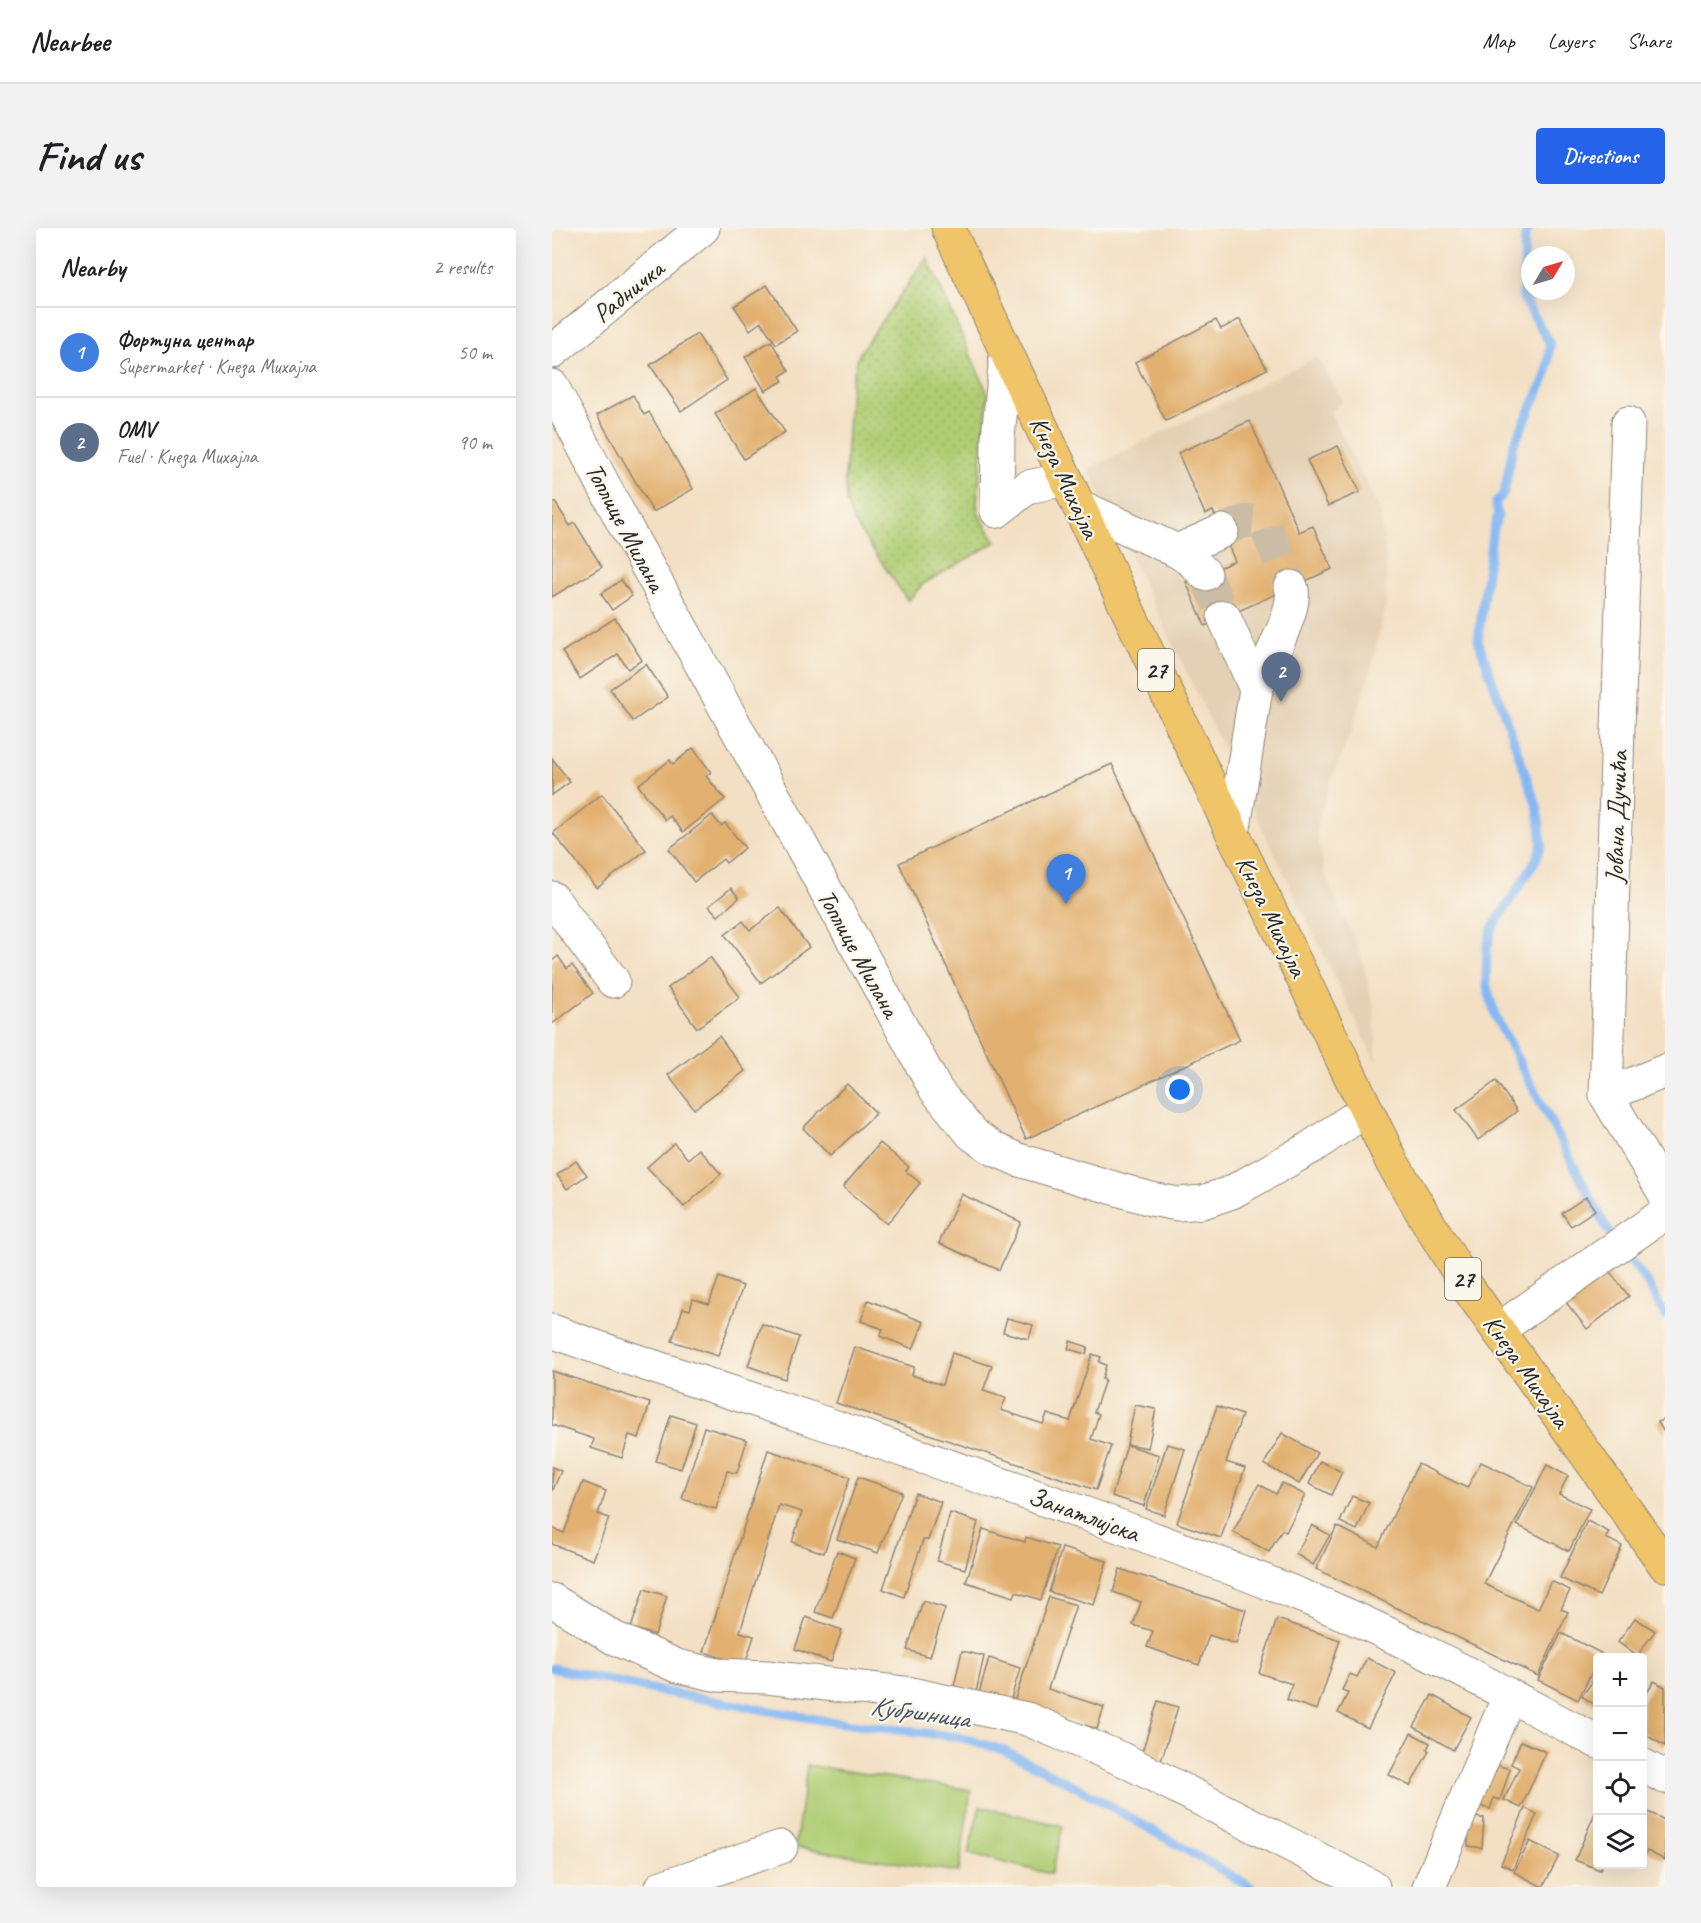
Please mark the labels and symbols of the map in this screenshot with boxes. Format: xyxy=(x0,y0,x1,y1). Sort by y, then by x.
north arrow xyxy=(1521,246,1575,300)
street label: Радничка xyxy=(586,251,672,330)
street label: Кнеза Михајла xyxy=(1022,411,1108,545)
street label: Топлице Милана xyxy=(578,457,674,600)
road number: 27 xyxy=(1138,649,1174,691)
pin: 2 xyxy=(1262,652,1300,702)
street label: Јована Дучића xyxy=(1598,749,1635,886)
street label: Кнеза Михајла xyxy=(1228,850,1316,984)
pin: 1 xyxy=(1046,854,1086,904)
street label: Топлице Милана xyxy=(810,883,908,1025)
your location xyxy=(1165,1075,1194,1104)
road number: 27 xyxy=(1445,1258,1481,1300)
street label: Кнеза Михајла xyxy=(1476,1308,1579,1436)
street label: Занатлијска xyxy=(1024,1479,1145,1550)
water label: Кубршница xyxy=(868,1688,975,1736)

